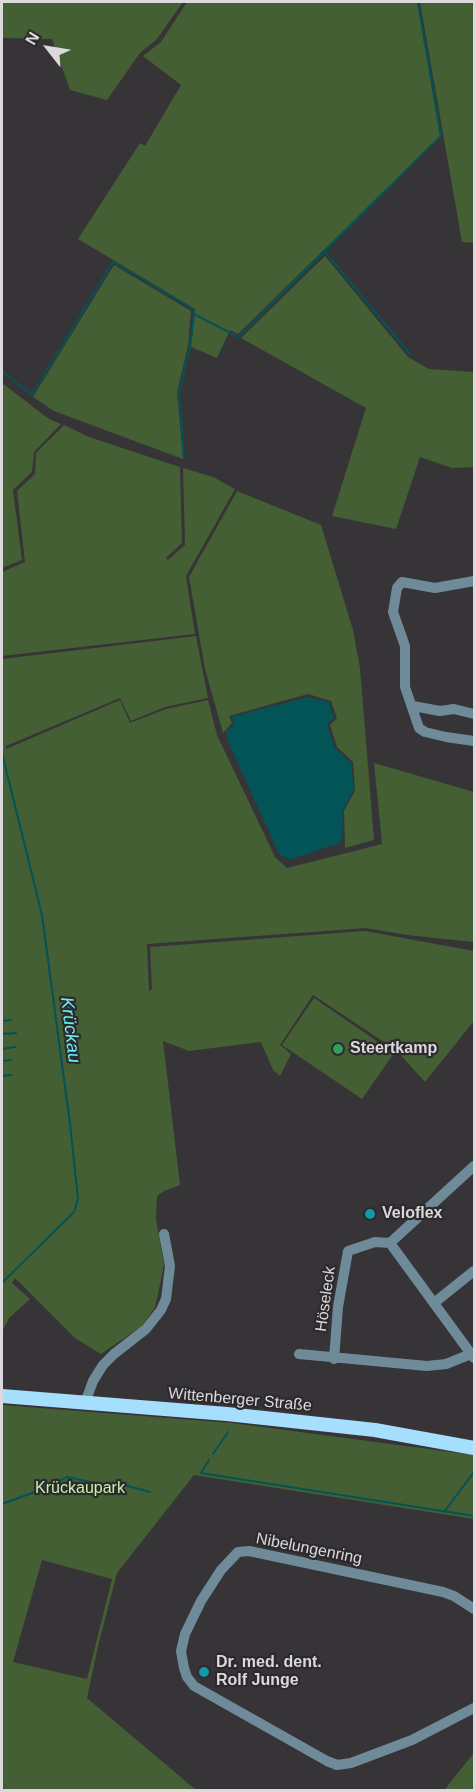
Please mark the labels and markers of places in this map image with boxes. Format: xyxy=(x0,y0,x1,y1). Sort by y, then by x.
place label: Steertkamp xyxy=(350,1039,437,1059)
marker: Steertkamp xyxy=(331,1042,345,1056)
place label: Veloflex xyxy=(382,1204,442,1224)
marker: Veloflex xyxy=(363,1207,377,1221)
place label: Dr. med. dent. Rolf Junge xyxy=(216,1653,322,1691)
marker: Dr. med. dent. Rolf Junge xyxy=(197,1665,211,1679)

